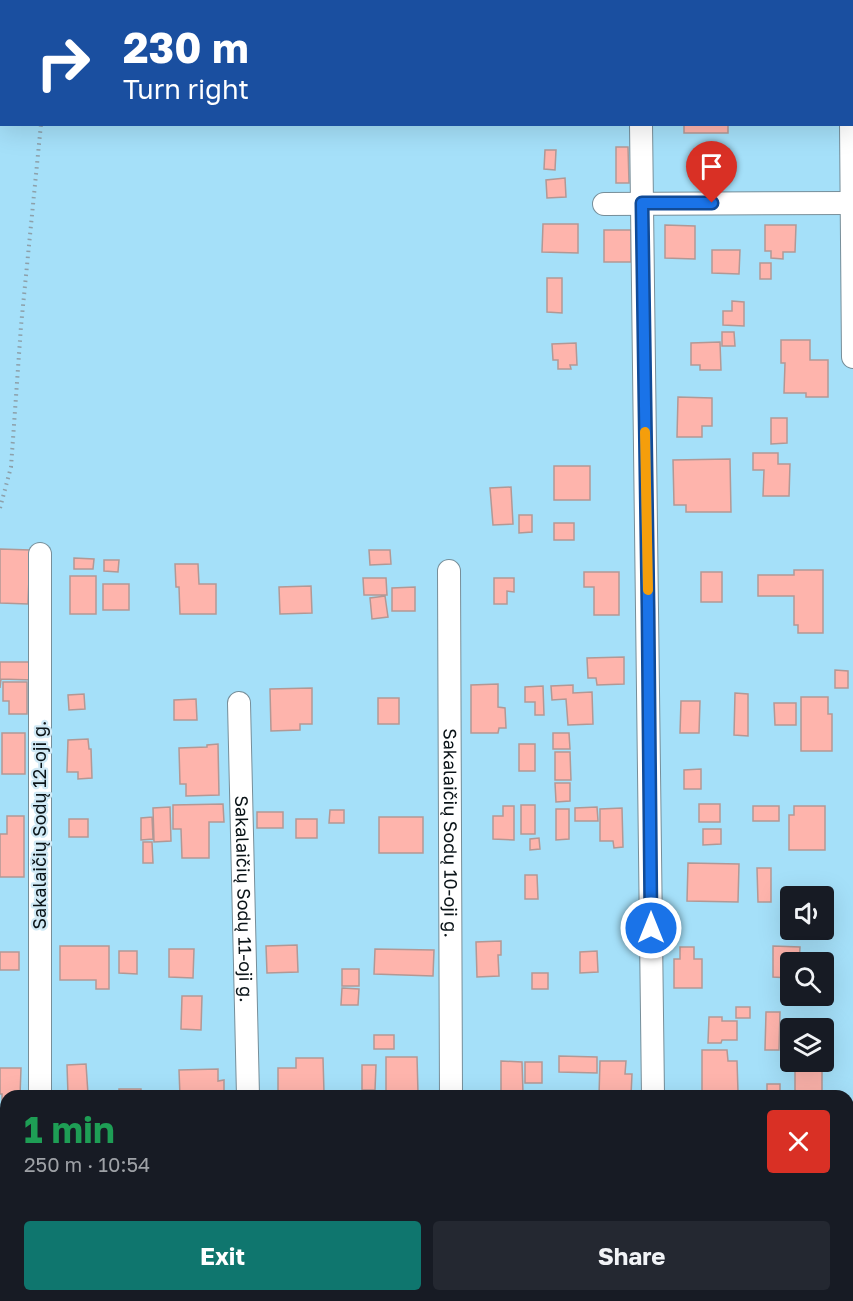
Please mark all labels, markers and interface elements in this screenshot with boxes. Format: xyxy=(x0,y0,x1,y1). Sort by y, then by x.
text: 230 m xyxy=(123,22,249,72)
icon: right xyxy=(24,24,102,102)
text: Turn right xyxy=(123,73,249,105)
pin xyxy=(686,141,737,203)
icon: arrive xyxy=(695,150,728,183)
street label: Sakalaičių Sodų 12-oji g. xyxy=(28,721,50,929)
street label: Sakalaičių Sodų 10-oji g. xyxy=(440,728,462,938)
street label: Sakalaičių Sodų 11-oji g. xyxy=(231,795,258,1003)
map controls xyxy=(780,886,834,1072)
button: sound xyxy=(780,886,834,940)
position arrow xyxy=(619,896,683,960)
button: search xyxy=(780,952,834,1006)
button: layers xyxy=(780,1018,834,1072)
text: 1 min xyxy=(24,1108,115,1151)
button: close xyxy=(767,1110,830,1173)
text: 250 m · 10:54 xyxy=(24,1152,150,1176)
button: Exit xyxy=(24,1221,421,1290)
button: Share xyxy=(433,1221,830,1290)

